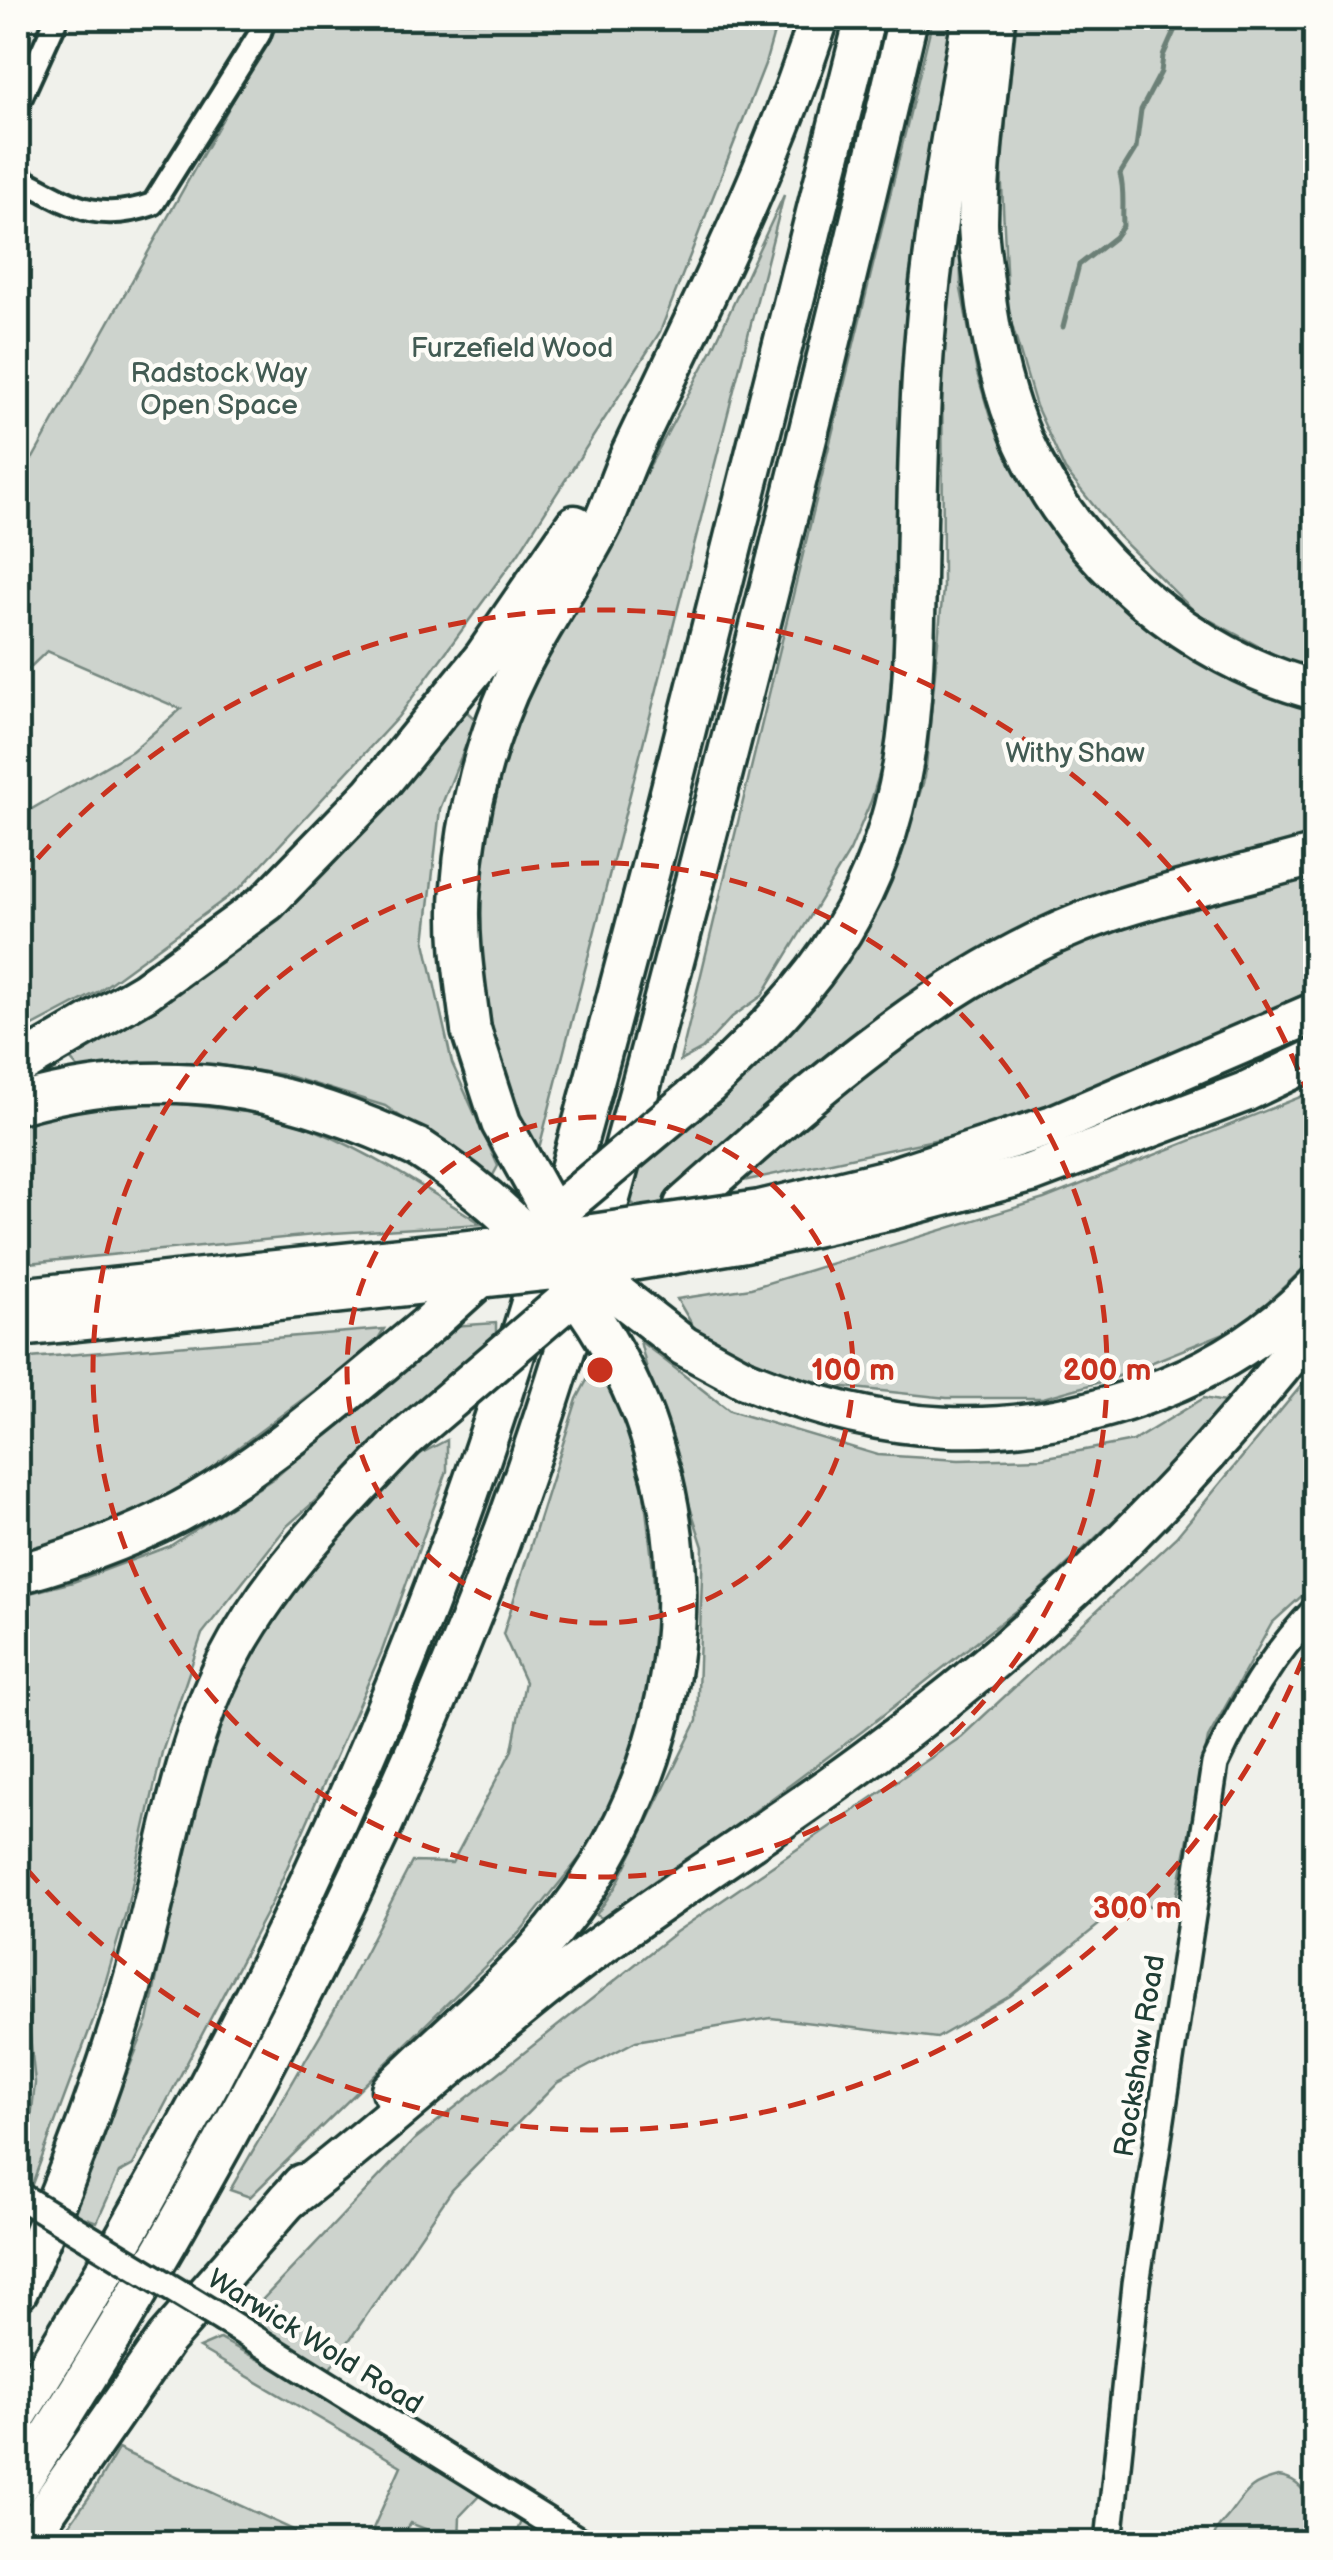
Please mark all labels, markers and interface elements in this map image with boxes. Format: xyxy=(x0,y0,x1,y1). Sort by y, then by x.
park label: Furzefield Wood xyxy=(411,332,613,365)
park label: Radstock Way Open Space xyxy=(131,357,308,422)
park label: Withy Shaw xyxy=(1005,737,1145,770)
centre of rings xyxy=(582,1352,618,1388)
text: 100 m xyxy=(811,1353,895,1389)
text: 200 m xyxy=(1063,1353,1151,1389)
text: 300 m xyxy=(1093,1891,1181,1927)
street label: Rockshaw Road xyxy=(1108,1953,1172,2159)
street label: Warwick Wold Road xyxy=(201,2262,429,2422)

